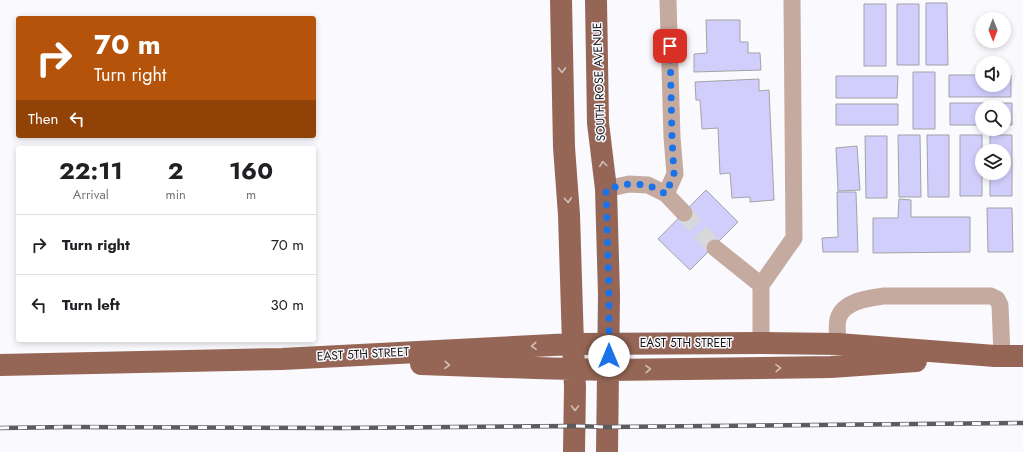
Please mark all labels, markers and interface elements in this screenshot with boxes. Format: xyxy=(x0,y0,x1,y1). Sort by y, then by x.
north arrow xyxy=(975,12,1011,48)
map controls xyxy=(975,12,1011,180)
street label: SOUTH ROSE AVENUE xyxy=(588,22,610,142)
text: 70 m xyxy=(94,24,161,65)
pin xyxy=(653,29,687,63)
icon: right xyxy=(28,32,80,84)
icon: arrive xyxy=(659,35,681,57)
button: sound xyxy=(975,56,1011,92)
text: Turn right xyxy=(94,62,166,88)
one-way arrow xyxy=(558,67,566,73)
button: search xyxy=(975,100,1011,136)
text: Then xyxy=(28,108,58,130)
icon: left xyxy=(66,108,88,130)
button: layers xyxy=(975,144,1011,180)
text: 22:11 xyxy=(59,153,123,188)
text: 2 xyxy=(168,153,184,188)
text: 160 xyxy=(229,153,273,188)
one-way arrow xyxy=(599,161,608,167)
text: Arrival xyxy=(73,185,109,204)
text: min xyxy=(166,185,186,204)
text: m xyxy=(246,185,256,204)
one-way arrow xyxy=(564,197,573,203)
icon: right xyxy=(28,234,50,256)
text: Turn right xyxy=(62,234,130,256)
text: 70 m xyxy=(271,234,304,256)
icon: left xyxy=(28,294,50,316)
text: Turn left xyxy=(62,294,120,316)
text: 30 m xyxy=(271,294,304,316)
street label: EAST 5TH STREET xyxy=(640,334,733,352)
position arrow xyxy=(588,335,630,377)
one-way arrow xyxy=(531,341,537,350)
street label: EAST 5TH STREET xyxy=(316,343,410,365)
one-way arrow xyxy=(444,361,450,369)
one-way arrow xyxy=(775,364,781,372)
one-way arrow xyxy=(645,365,651,373)
one-way arrow xyxy=(571,405,579,411)

